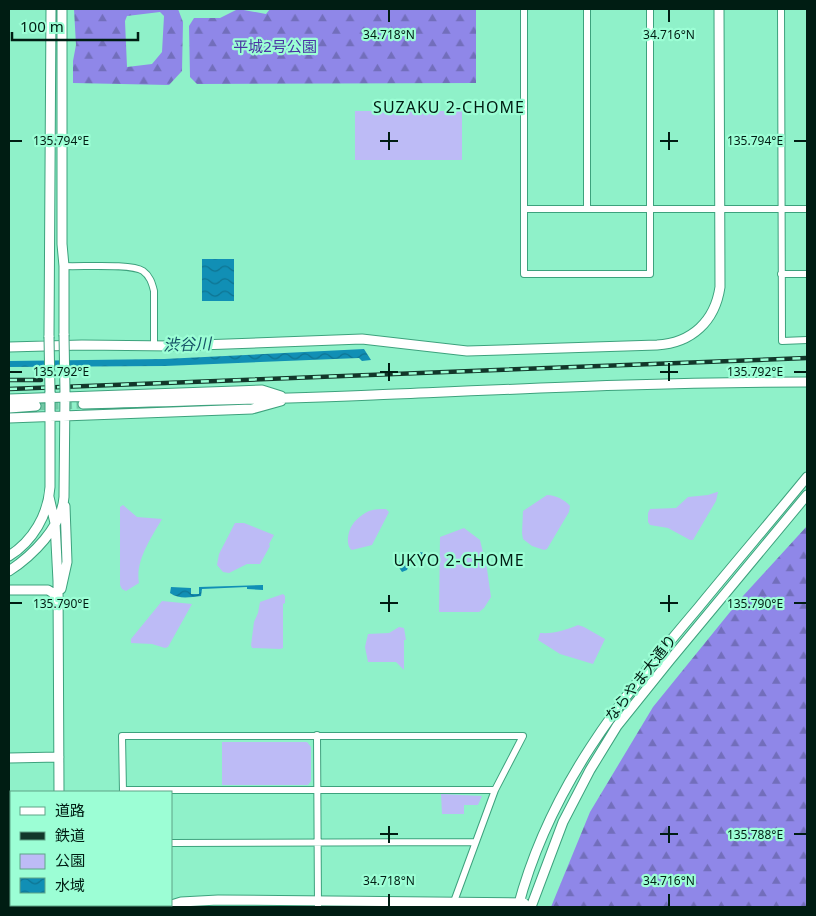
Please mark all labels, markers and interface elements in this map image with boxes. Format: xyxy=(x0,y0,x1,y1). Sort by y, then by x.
scale bar xyxy=(12,10,139,42)
text: 100 m xyxy=(20,16,64,36)
text: 34.718°N xyxy=(363,26,415,43)
text: 34.716°N xyxy=(643,26,695,43)
park label: 平城2号公園 xyxy=(233,36,317,56)
district label: SUZAKU 2-CHOME xyxy=(373,96,525,118)
text: 135.794°E xyxy=(33,132,89,149)
text: 135.794°E xyxy=(727,132,783,149)
water label: 渋谷川 xyxy=(163,332,213,356)
text: 135.792°E xyxy=(33,363,89,380)
text: 135.792°E xyxy=(727,363,783,380)
district label: UKYO 2-CHOME xyxy=(393,549,525,571)
text: 135.790°E xyxy=(33,595,89,612)
text: 135.790°E xyxy=(727,595,783,612)
street label: ならやま大通り xyxy=(600,630,680,725)
legend xyxy=(10,791,172,906)
text: 道路 xyxy=(55,800,85,820)
text: 鉄道 xyxy=(55,825,85,845)
text: 135.788°E xyxy=(727,826,783,843)
text: 公園 xyxy=(55,850,85,870)
text: 34.718°N xyxy=(363,872,415,889)
text: 34.716°N xyxy=(643,872,695,889)
text: 水域 xyxy=(55,875,85,895)

